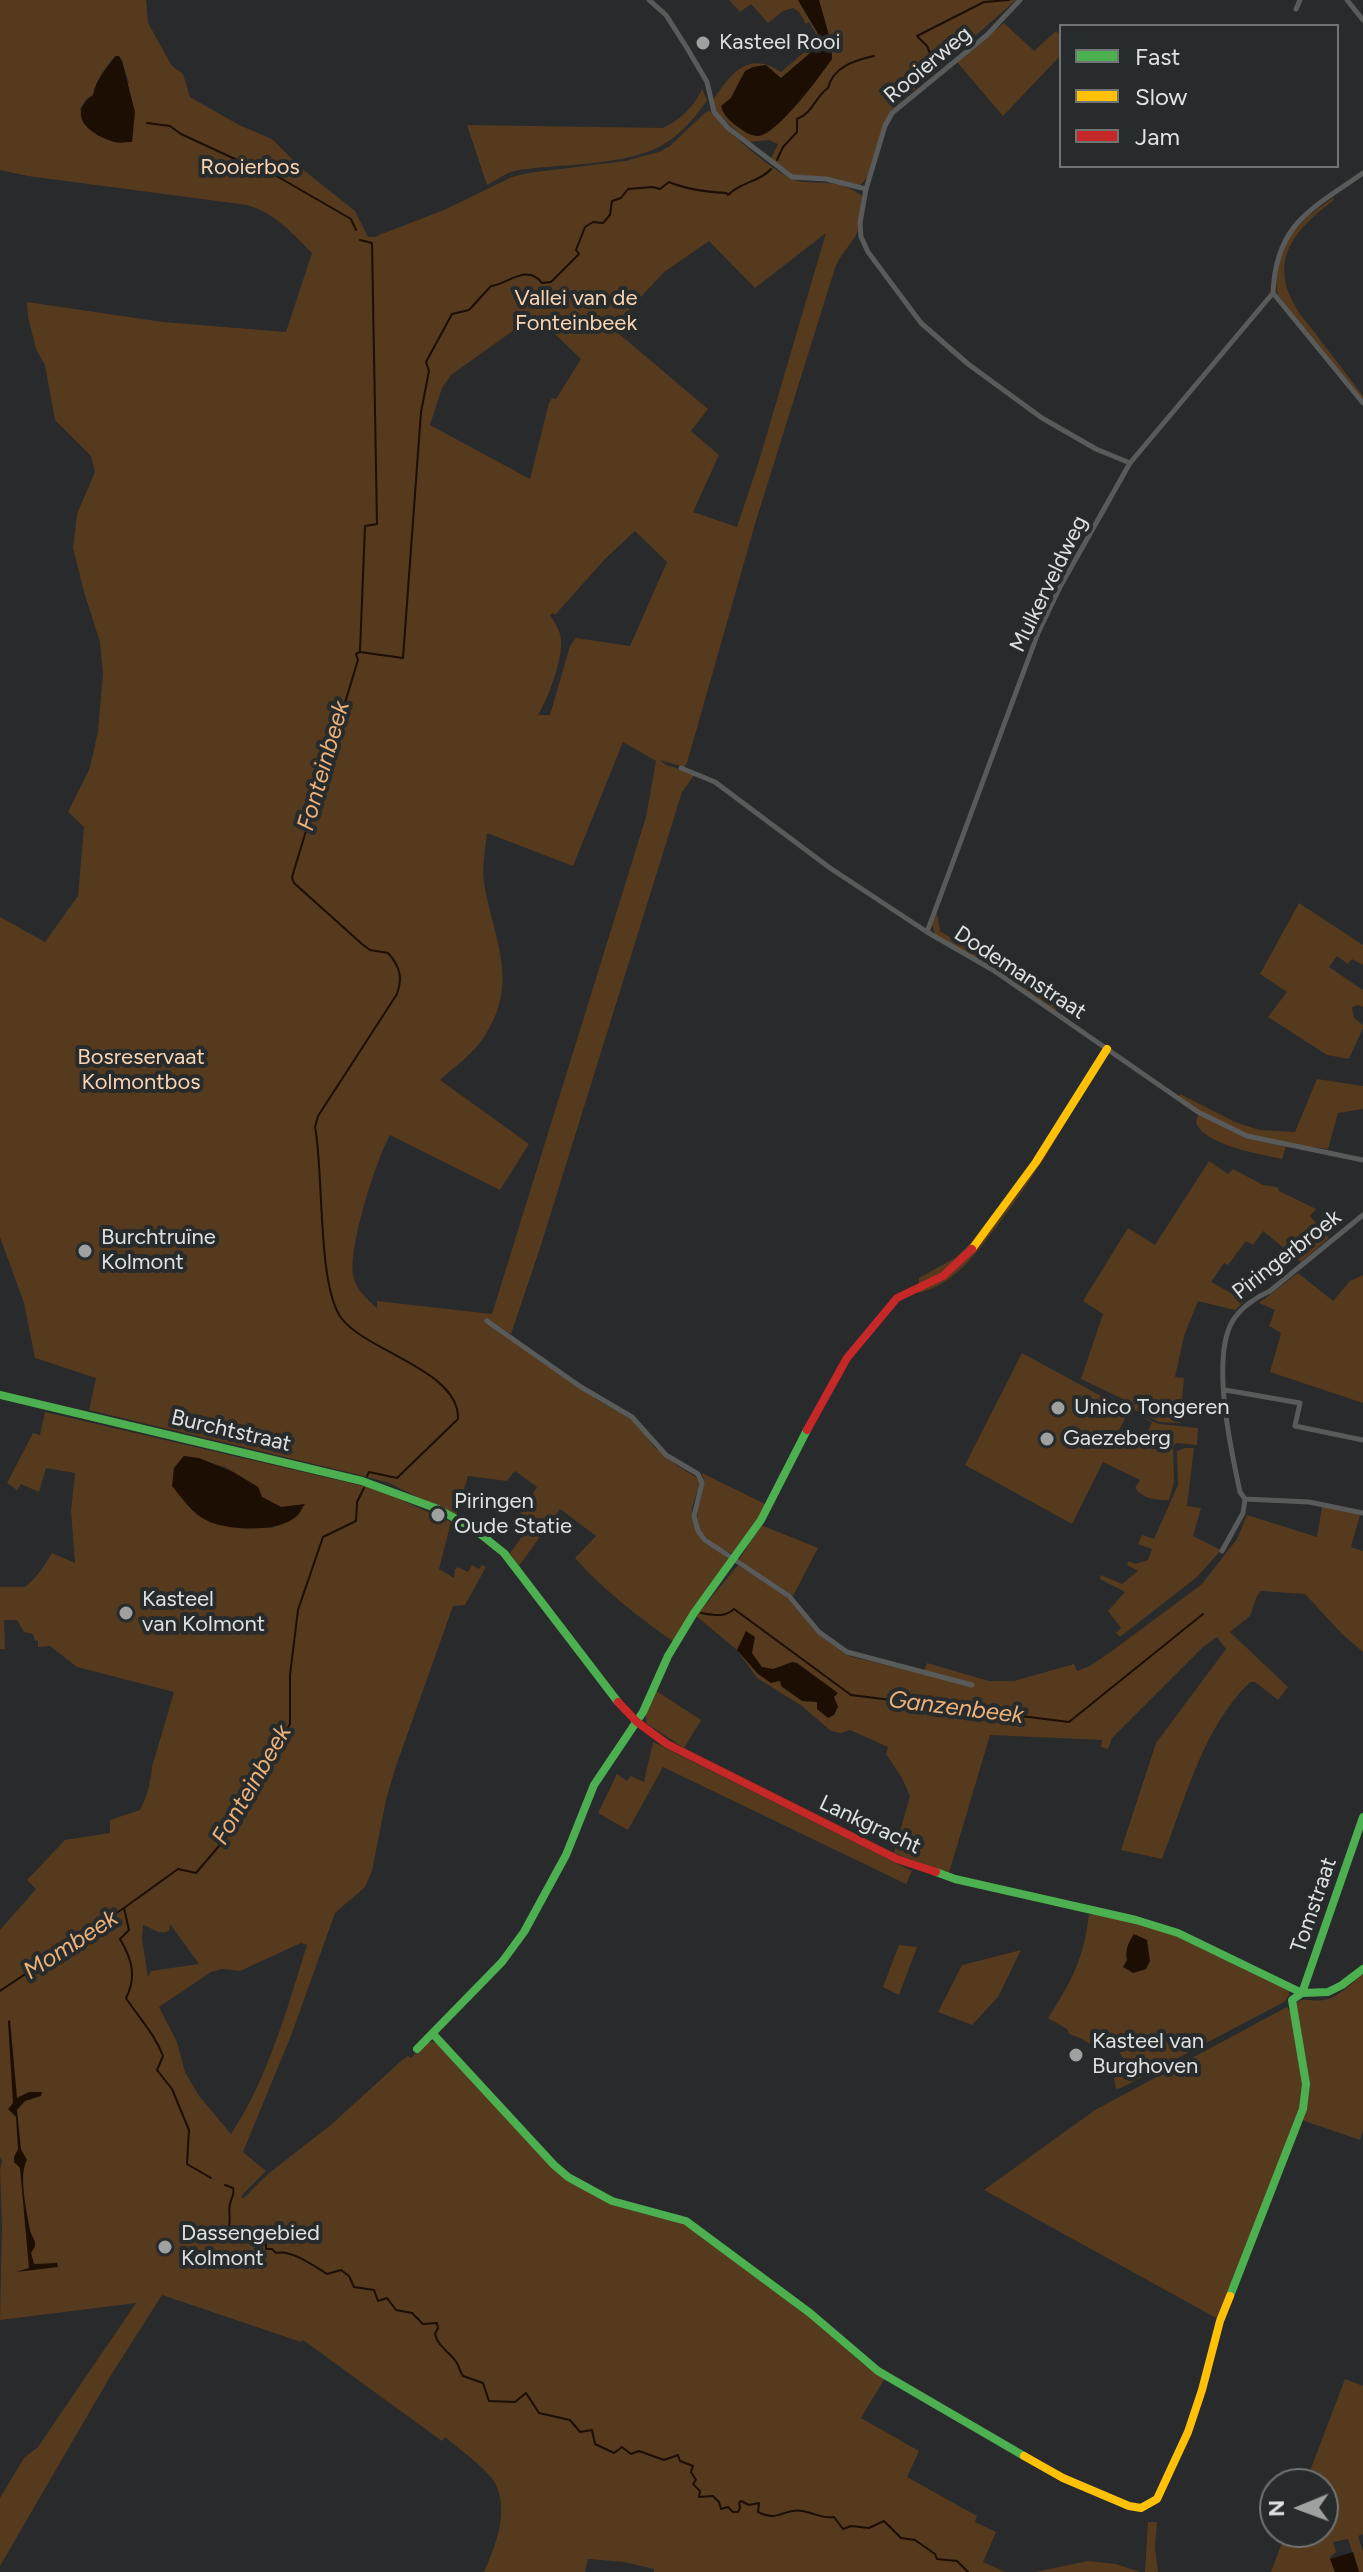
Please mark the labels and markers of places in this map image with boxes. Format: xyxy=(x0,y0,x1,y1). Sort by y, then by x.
place label: Kasteel Rooi xyxy=(719,30,841,56)
marker: Kasteel Rooi xyxy=(694,34,712,52)
place label: Burchtruïne Kolmont xyxy=(101,1225,216,1276)
marker: Burchtruïne Kolmont xyxy=(76,1242,94,1260)
place label: Unico Tongeren xyxy=(1074,1395,1230,1421)
marker: Unico Tongeren xyxy=(1049,1399,1067,1417)
place label: Gaezeberg xyxy=(1063,1426,1171,1452)
marker: Gaezeberg xyxy=(1038,1430,1056,1448)
place label: Piringen Oude Statie xyxy=(454,1489,572,1540)
marker: Piringen Oude Statie xyxy=(429,1506,447,1524)
place label: Kasteel van Kolmont xyxy=(142,1587,265,1638)
marker: Kasteel van Kolmont xyxy=(117,1604,135,1622)
place label: Kasteel van Burghoven xyxy=(1092,2029,1204,2080)
marker: Kasteel van Burghoven xyxy=(1067,2046,1085,2064)
place label: Dassengebied Kolmont xyxy=(181,2221,320,2272)
marker: Dassengebied Kolmont xyxy=(156,2238,174,2256)

